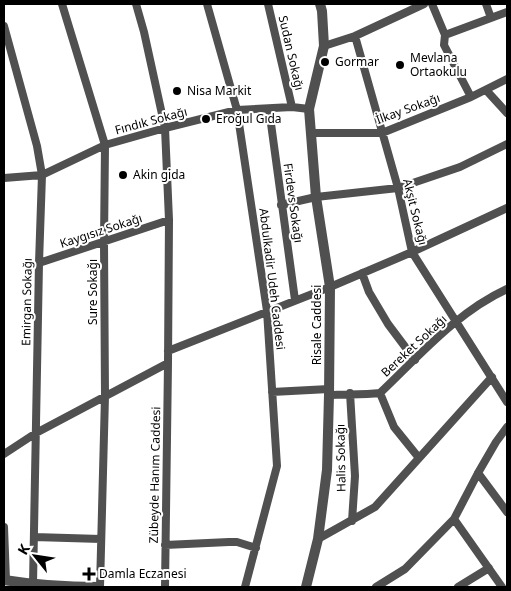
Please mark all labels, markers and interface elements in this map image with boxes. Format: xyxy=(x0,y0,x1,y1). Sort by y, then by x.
street label: Sudan Sokağı xyxy=(275,14,308,92)
place label: Mevlana Ortaokulu xyxy=(410,49,467,80)
place label: Gormar xyxy=(335,53,379,70)
marker: Gormar xyxy=(319,56,331,68)
marker: Mevlana Ortaokulu xyxy=(394,59,406,71)
place label: Nisa Markit xyxy=(187,82,252,99)
marker: Nisa Markit xyxy=(171,85,183,97)
street label: İlkay Sokağı xyxy=(373,89,442,128)
street label: Fındık Sokağı xyxy=(113,103,189,138)
place label: Eroğul Gıda xyxy=(216,110,282,127)
marker: Eroğul Gıda xyxy=(200,113,212,125)
street label: Firdevs Sokağı xyxy=(279,162,308,244)
place label: Akin gida xyxy=(133,166,185,183)
marker: Akin gida xyxy=(117,169,129,181)
street label: Akşit Sokağı xyxy=(399,177,432,247)
street label: Abdulkadir Udeh Caddesi xyxy=(255,207,290,351)
street label: Kaygısız Sokağı xyxy=(57,209,144,252)
street label: Emirgan Sokağı xyxy=(17,258,36,346)
street label: Sure Sokağı xyxy=(84,259,101,325)
street label: Risale Caddesi xyxy=(308,285,325,365)
street label: Bereket Sokağı xyxy=(377,311,450,381)
street label: Zübeyde Hanım Caddesi xyxy=(145,406,164,544)
street label: Halis Sokağı xyxy=(331,424,350,492)
north arrow xyxy=(10,531,60,581)
text: K xyxy=(13,540,34,558)
place label: Damla Eczanesi xyxy=(99,565,187,582)
marker: Damla Eczanesi xyxy=(83,568,95,580)

